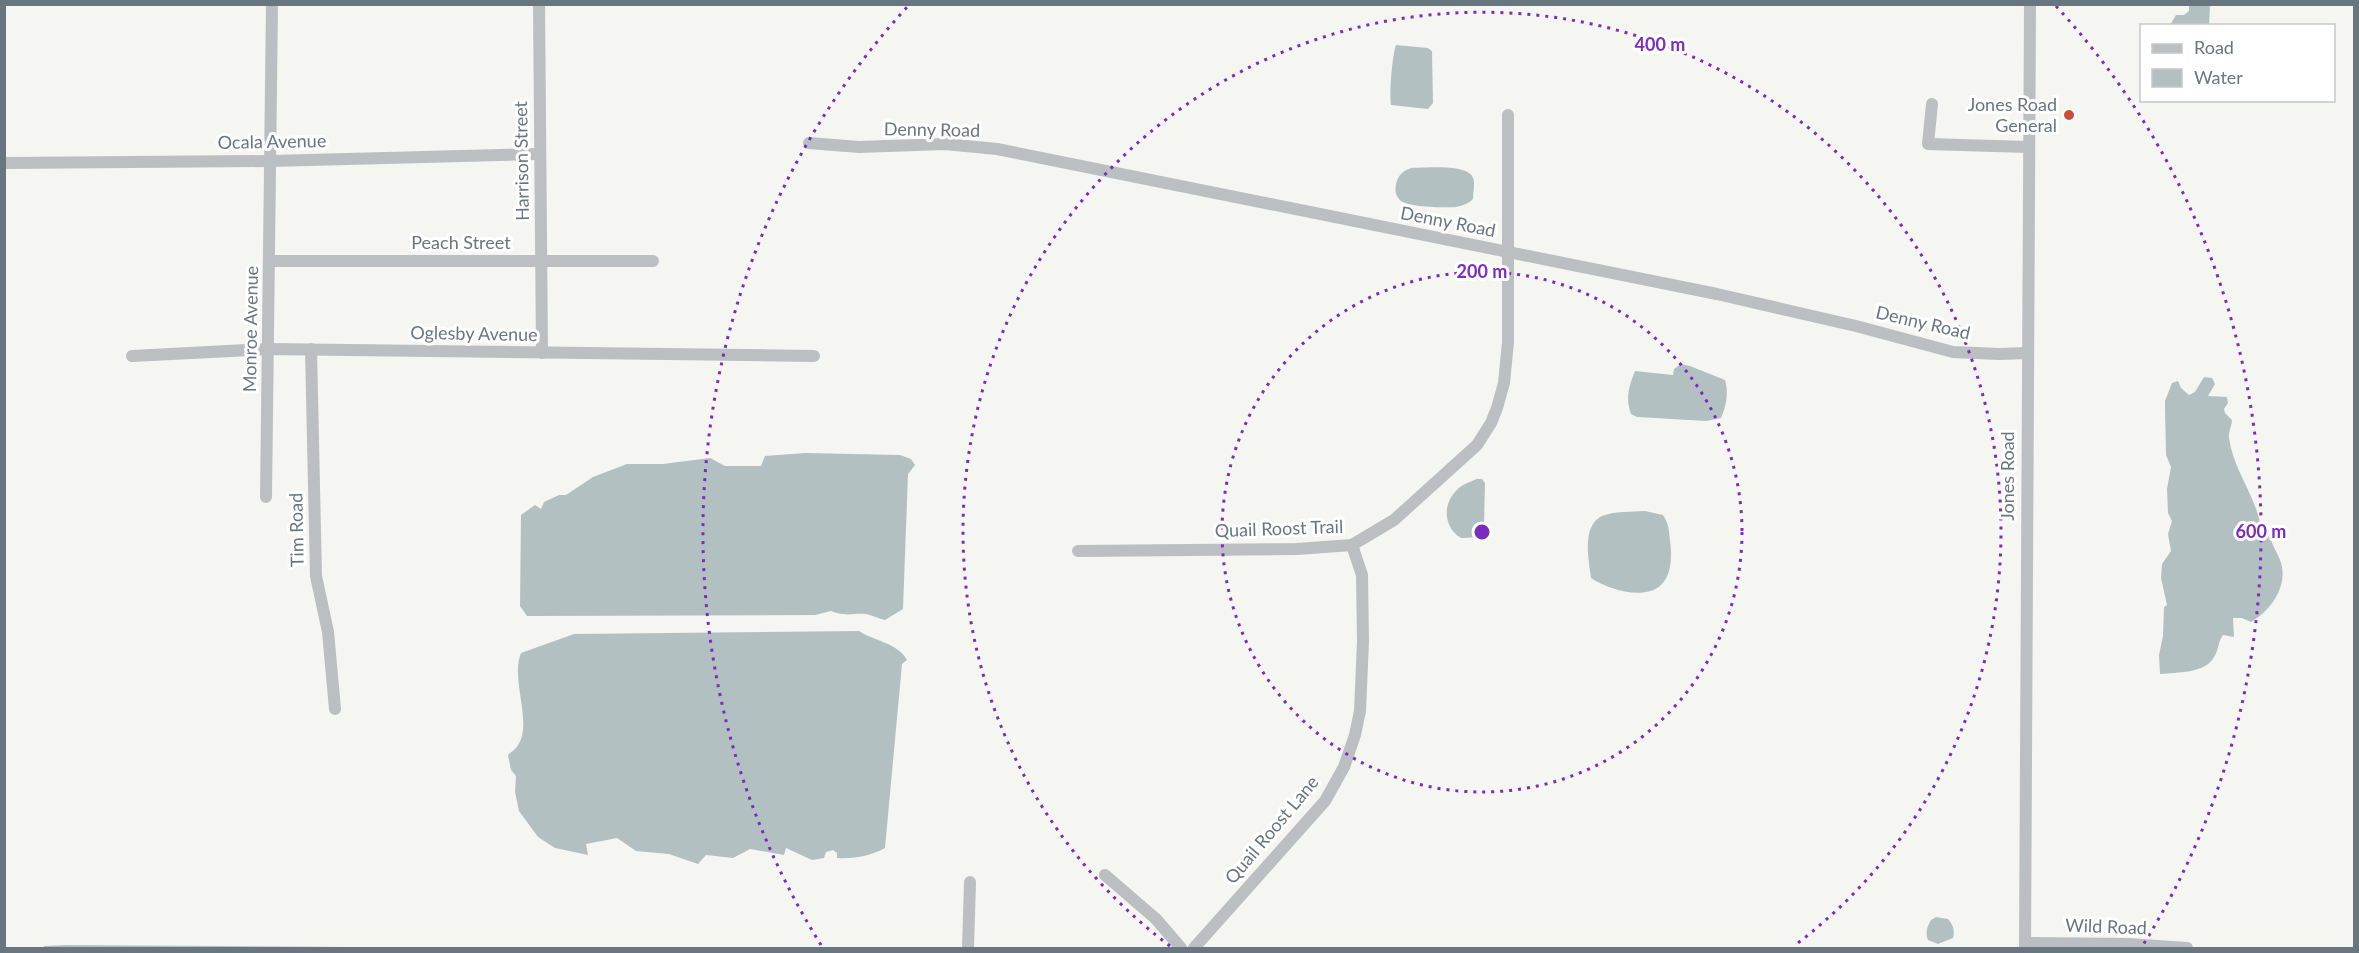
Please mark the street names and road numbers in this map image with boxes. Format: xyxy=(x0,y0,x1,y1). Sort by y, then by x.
street label: Harrison Street xyxy=(509,100,533,221)
street label: Denny Road xyxy=(884,117,980,141)
street label: Ocala Avenue xyxy=(217,129,326,153)
street label: Denny Road xyxy=(1399,201,1498,241)
street label: Peach Street xyxy=(411,231,511,253)
street label: Monroe Avenue xyxy=(238,266,262,392)
street label: Denny Road xyxy=(1874,300,1973,344)
street label: Oglesby Avenue xyxy=(410,321,538,345)
street label: Jones Road xyxy=(1996,431,2018,521)
street label: Tim Road xyxy=(284,493,308,567)
street label: Quail Roost Trail xyxy=(1214,515,1344,541)
street label: Quail Roost Lane xyxy=(1220,771,1323,888)
street label: Wild Road xyxy=(2065,914,2147,938)

